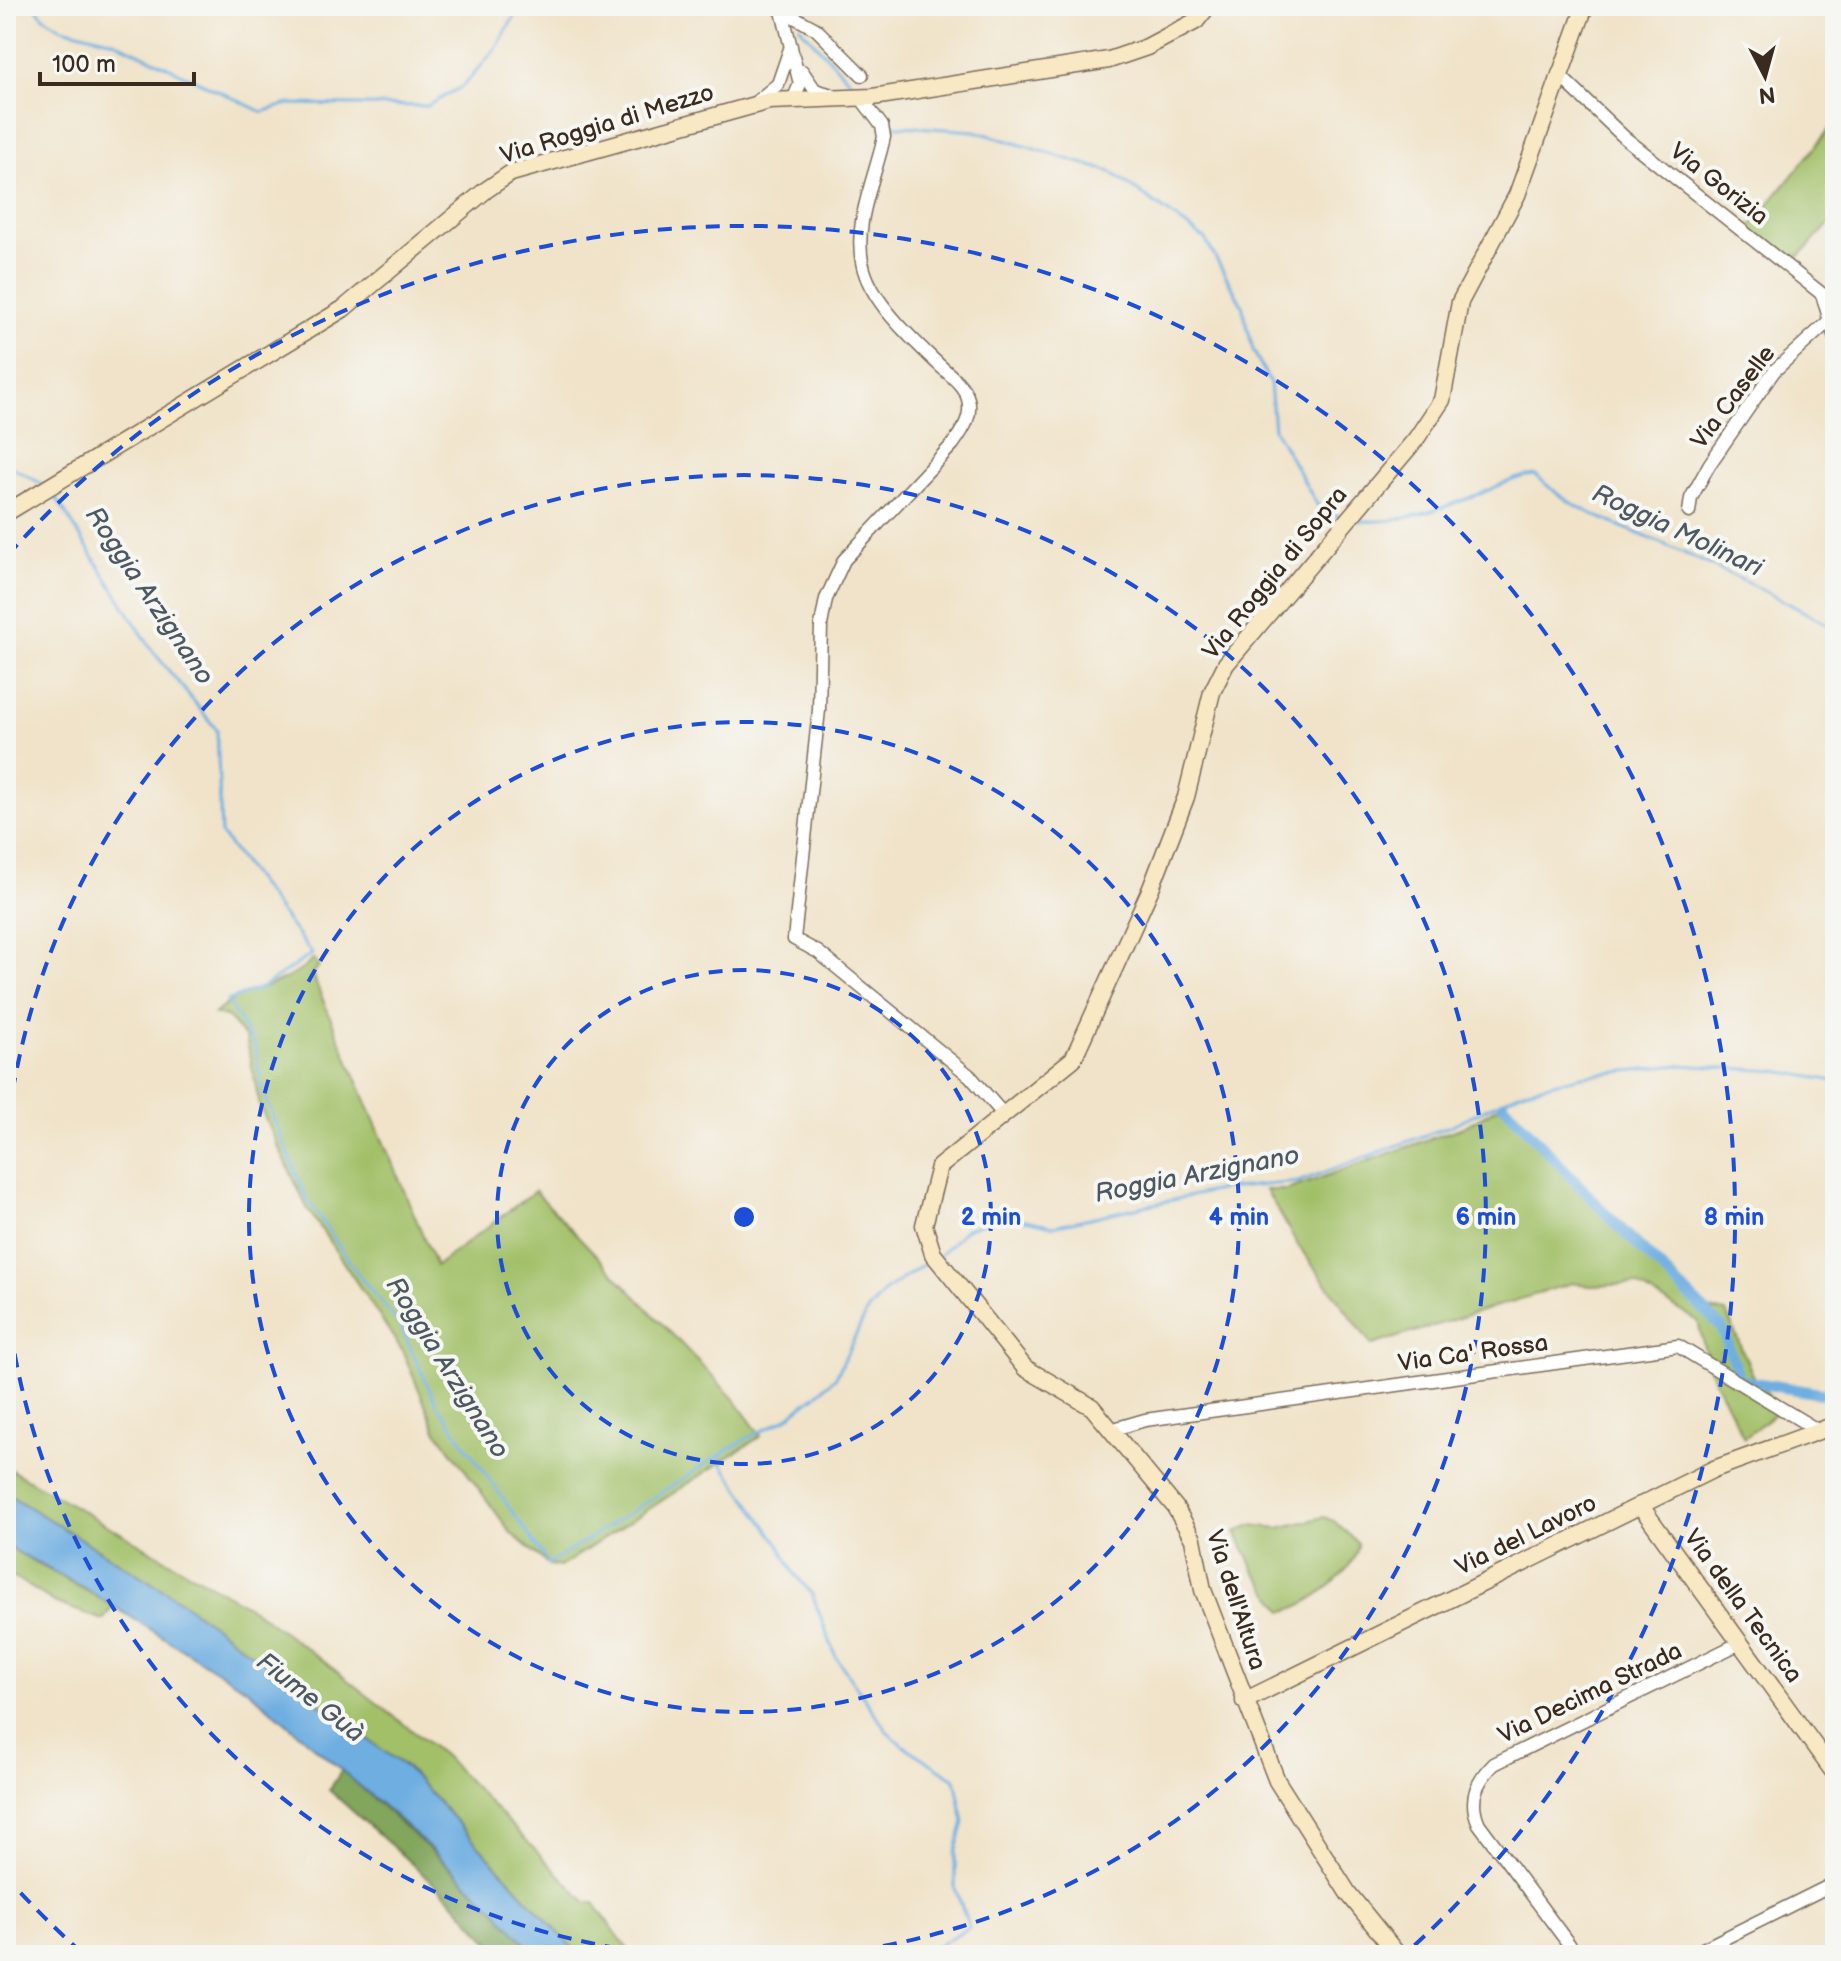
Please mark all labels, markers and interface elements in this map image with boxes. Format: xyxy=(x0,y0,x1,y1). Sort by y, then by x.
scale bar xyxy=(40,36,194,86)
north arrow xyxy=(1725,36,1805,116)
text: 100 m xyxy=(52,50,116,79)
street label: Via Roggia di Mezzo xyxy=(497,78,717,170)
text: N xyxy=(1757,80,1777,109)
street label: Via Gorizia xyxy=(1664,137,1774,231)
street label: Via Caselle xyxy=(1685,340,1781,454)
water label: Roggia Molinari xyxy=(1587,478,1768,585)
street label: Via Roggia di Sopra xyxy=(1196,481,1354,665)
water label: Roggia Arzignano xyxy=(78,501,220,691)
water label: Roggia Arzignano xyxy=(1092,1140,1302,1210)
centre of rings xyxy=(730,1203,758,1231)
text: 2 min xyxy=(961,1203,1021,1232)
text: 4 min xyxy=(1209,1203,1269,1232)
text: 6 min xyxy=(1456,1203,1516,1232)
text: 8 min xyxy=(1704,1203,1764,1232)
water label: Roggia Arzignano xyxy=(379,1272,515,1464)
street label: Via Ca' Rossa xyxy=(1396,1328,1550,1378)
street label: Via del Lavoro xyxy=(1451,1488,1601,1582)
street label: Via della Tecnica xyxy=(1678,1524,1808,1688)
street label: Via dell'Altura xyxy=(1200,1526,1272,1674)
street label: Via Decima Strada xyxy=(1493,1636,1687,1750)
water label: Fiume Guà xyxy=(250,1646,370,1750)

